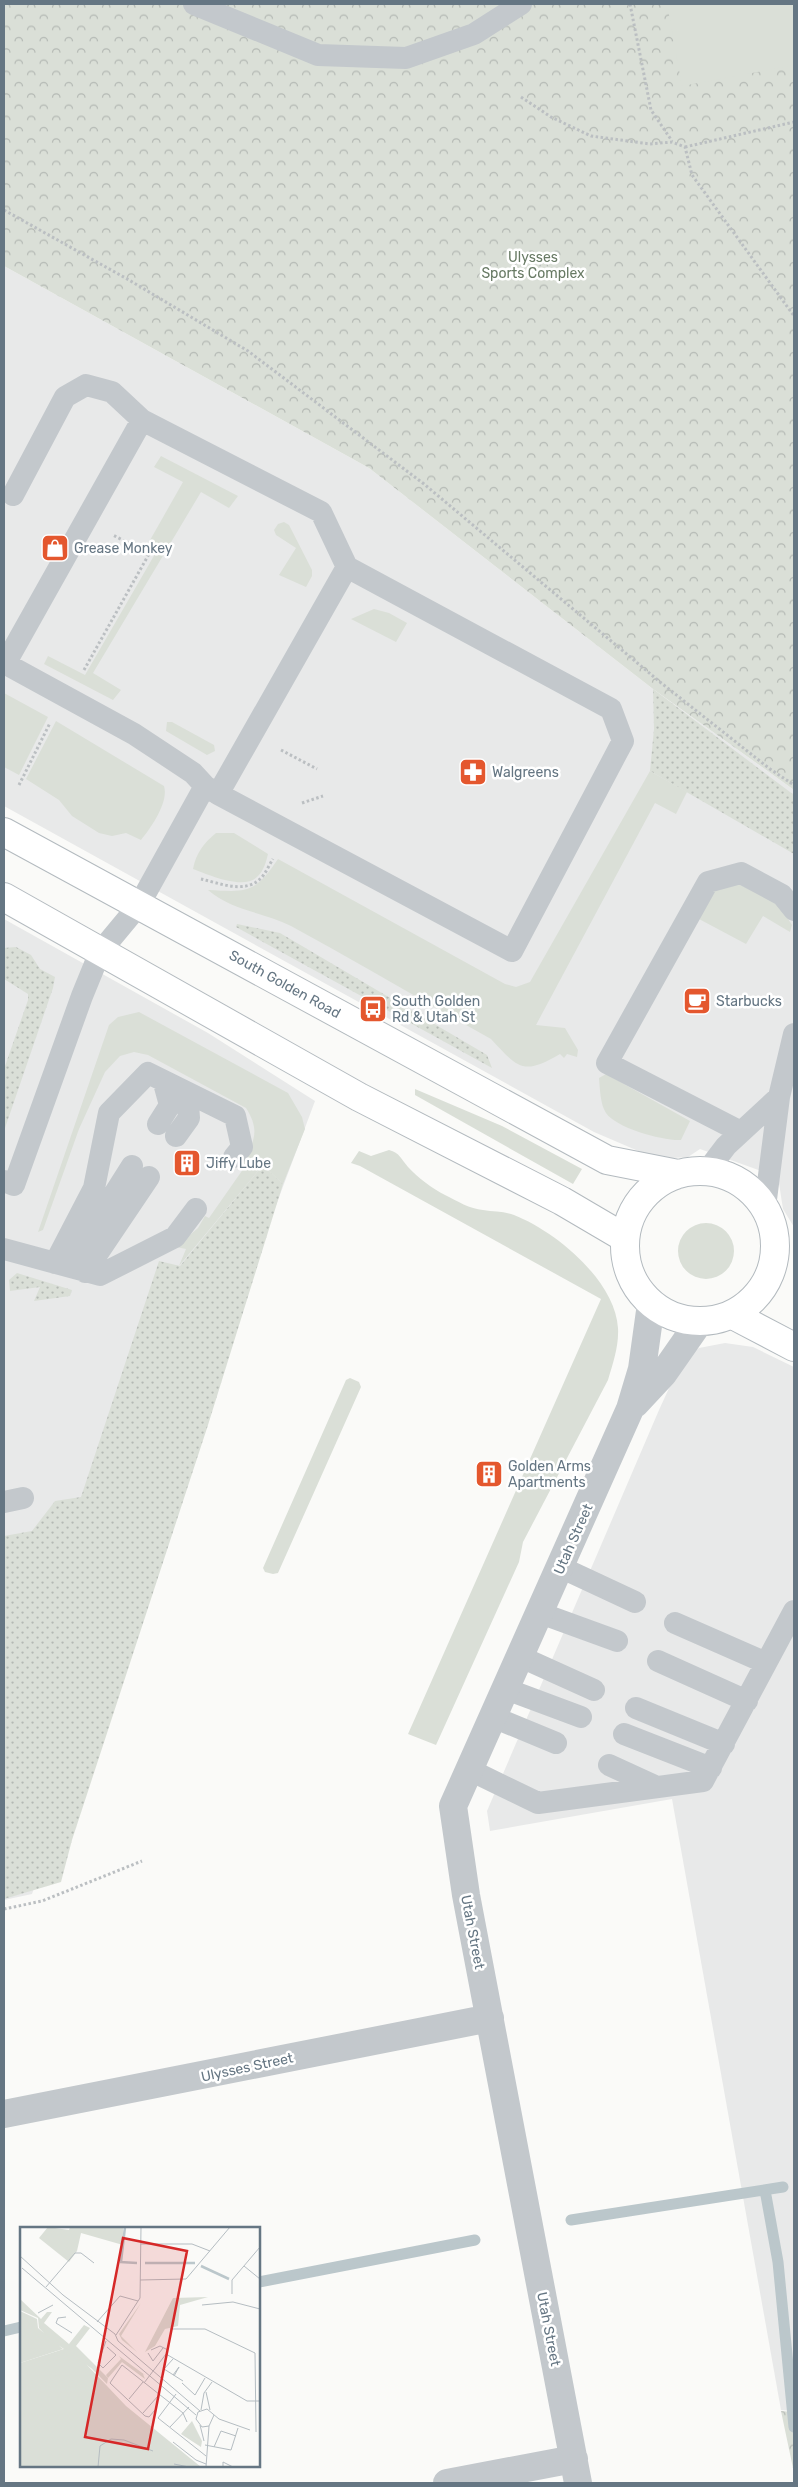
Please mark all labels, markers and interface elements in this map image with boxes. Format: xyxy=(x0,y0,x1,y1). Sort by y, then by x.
park label: Ulysses Sports Complex xyxy=(481,249,585,282)
shop icon: Grease Monkey xyxy=(40,533,70,563)
place label: Grease Monkey xyxy=(74,540,173,557)
pharmacy icon: Walgreens xyxy=(458,757,488,787)
place label: Walgreens xyxy=(492,764,559,781)
street label: South Golden Road xyxy=(226,947,343,1022)
cafe icon: Starbucks xyxy=(682,986,712,1016)
place label: South Golden Rd & Utah St xyxy=(392,993,480,1026)
place label: Starbucks xyxy=(716,993,782,1010)
bus stop icon: South Golden Rd & Utah St xyxy=(358,994,388,1024)
building icon: Jiffy Lube xyxy=(172,1148,202,1178)
place label: Jiffy Lube xyxy=(206,1155,271,1172)
place label: Golden Arms Apartments xyxy=(508,1458,591,1491)
building icon: Golden Arms Apartments xyxy=(474,1459,504,1489)
street label: Utah Street xyxy=(550,1501,597,1577)
street label: Utah Street xyxy=(457,1893,488,1971)
street label: Ulysses Street xyxy=(199,2049,295,2086)
inset map xyxy=(20,2227,260,2467)
street label: Utah Street xyxy=(533,2290,564,2368)

